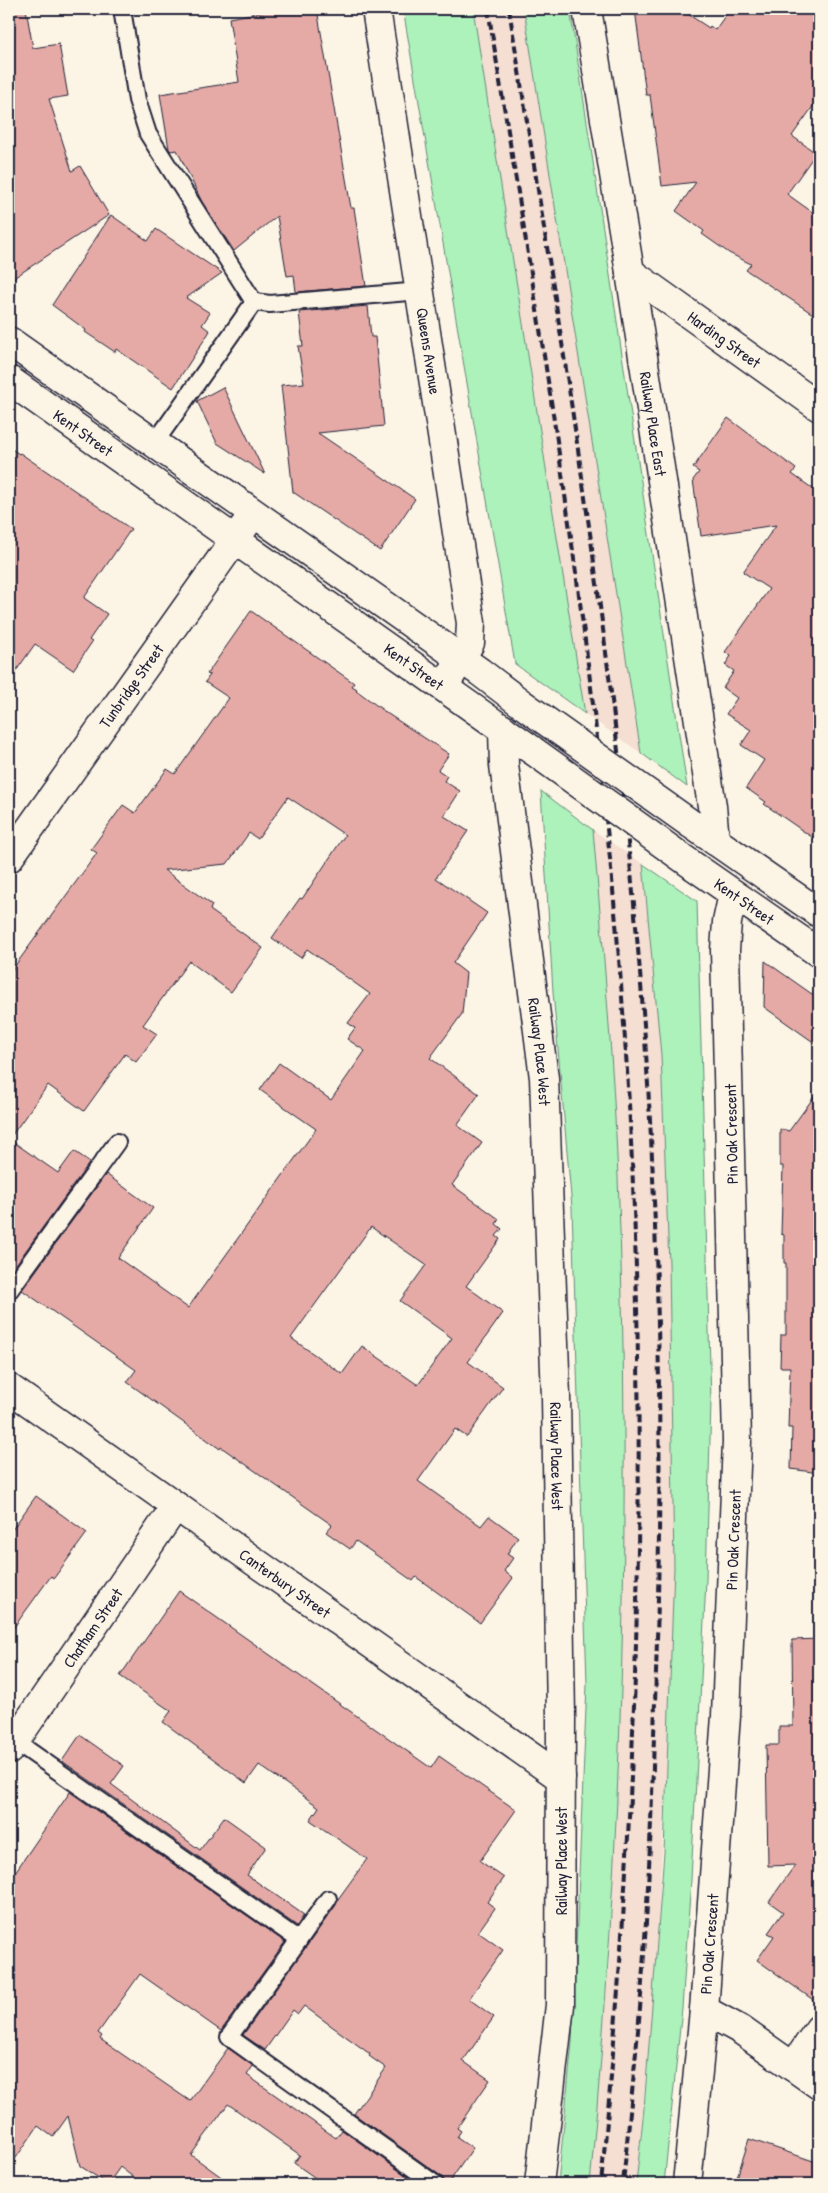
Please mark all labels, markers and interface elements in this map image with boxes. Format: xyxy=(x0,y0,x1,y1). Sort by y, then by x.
street label: Queens Avenue xyxy=(411,306,447,396)
street label: Harding Street xyxy=(683,306,766,373)
street label: Railway Place East xyxy=(634,370,672,478)
street label: Kent Street xyxy=(49,404,118,462)
street label: Kent Street xyxy=(380,638,449,696)
street label: Tunbridge Street xyxy=(94,639,169,732)
street label: Kent Street xyxy=(710,873,779,930)
street label: Railway Place West xyxy=(523,997,556,1106)
street label: Pin Oak Crescent xyxy=(719,1083,743,1184)
street label: Railway Place West xyxy=(545,1402,569,1511)
street label: Pin Oak Crescent xyxy=(720,1489,746,1590)
street label: Canterbury Street xyxy=(235,1543,336,1623)
street label: Chatham Street xyxy=(57,1583,128,1672)
street label: Railway Place West xyxy=(550,1807,572,1915)
street label: Pin Oak Crescent xyxy=(694,1893,724,1995)

